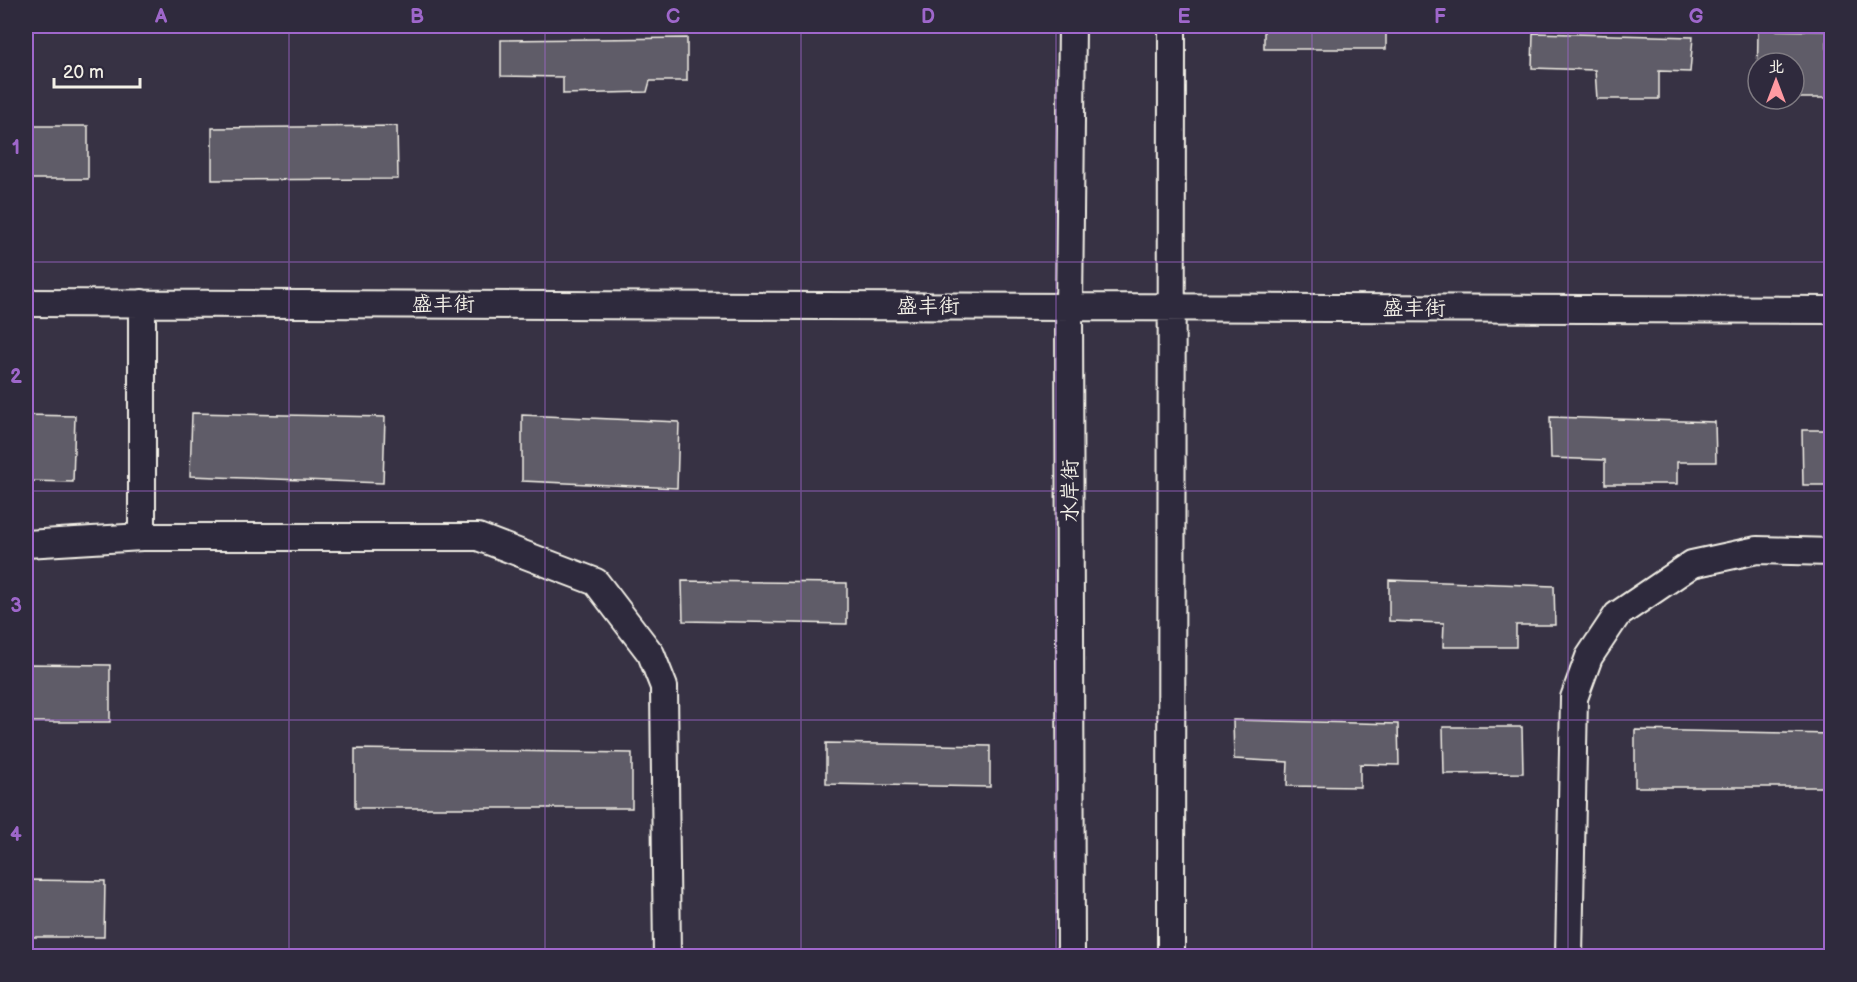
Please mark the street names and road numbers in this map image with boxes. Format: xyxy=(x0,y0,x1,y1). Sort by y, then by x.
street label: 盛丰街 xyxy=(412,292,475,317)
street label: 盛丰街 xyxy=(897,294,960,319)
street label: 盛丰街 xyxy=(1383,296,1446,321)
street label: 水岸街 xyxy=(1058,460,1083,523)

